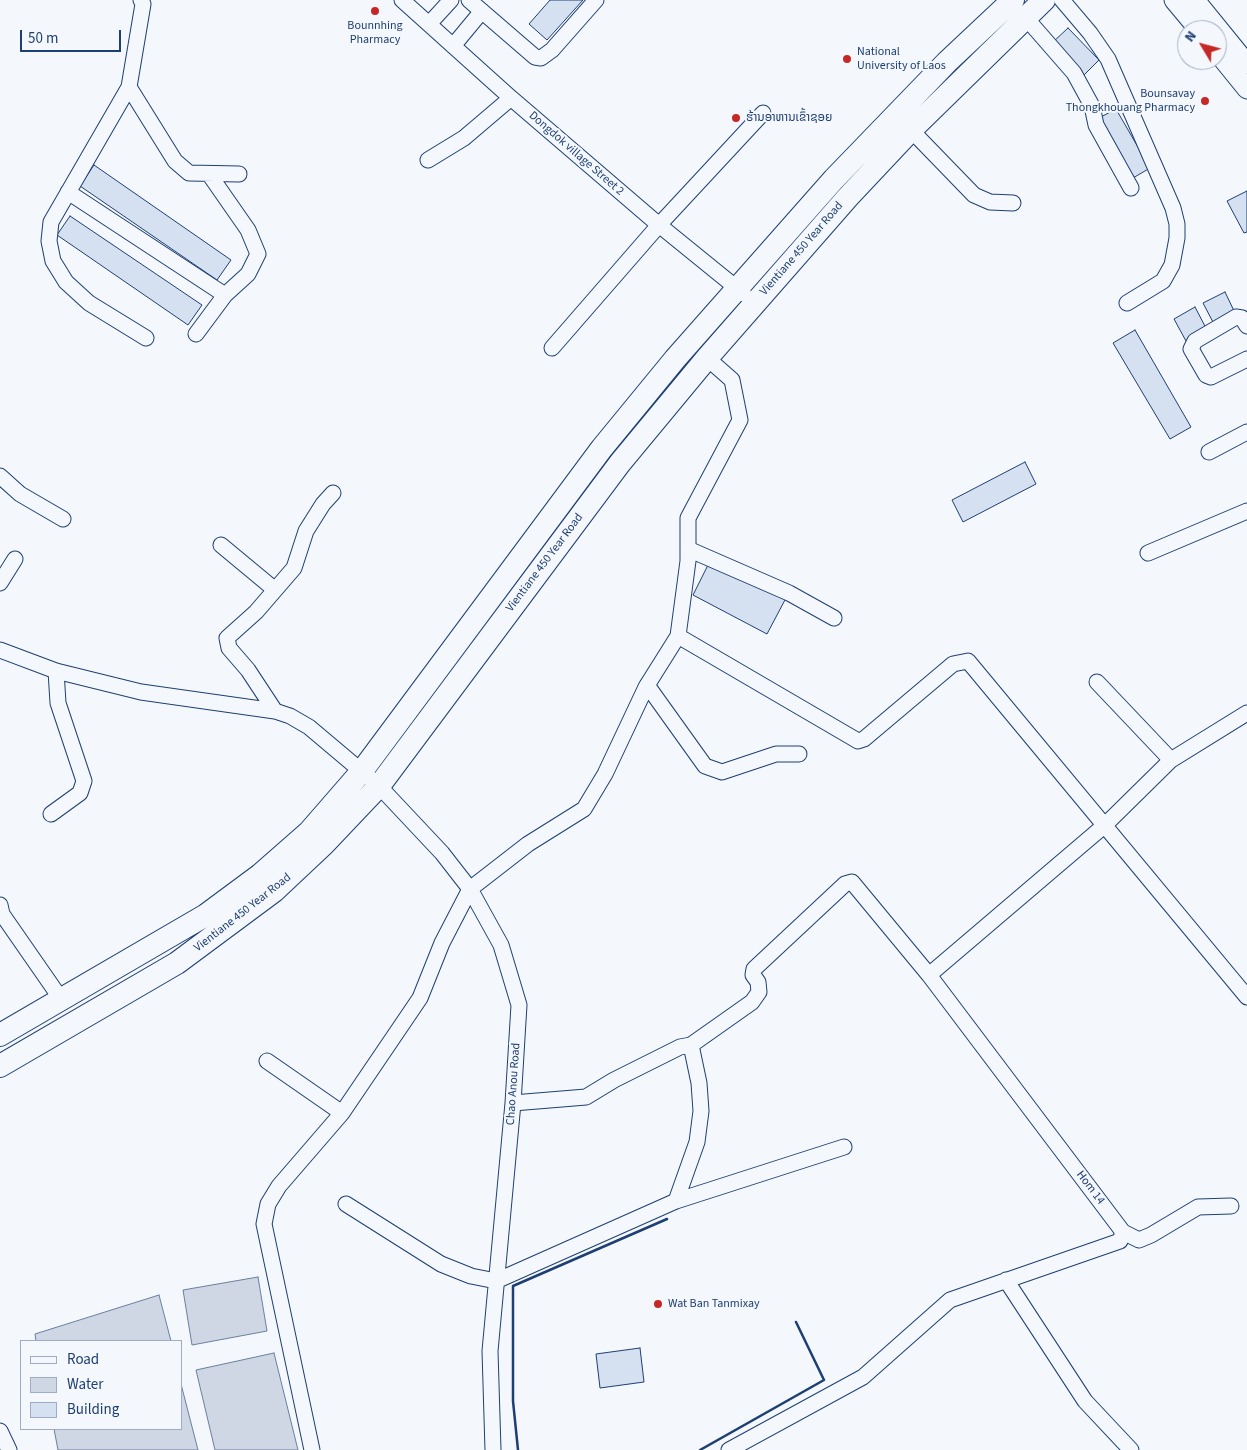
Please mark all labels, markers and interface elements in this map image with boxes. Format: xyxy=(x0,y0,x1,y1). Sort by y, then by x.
marker: Bounnhing Pharmacy xyxy=(369,5,381,17)
place label: Bounnhing Pharmacy xyxy=(347,19,403,47)
scale bar xyxy=(22,20,124,52)
north arrow xyxy=(1177,20,1227,70)
text: N xyxy=(1180,27,1202,46)
text: 50 m xyxy=(28,28,58,49)
place label: National University of Laos xyxy=(857,45,946,73)
marker: National University of Laos xyxy=(841,53,853,65)
place label: Bounsavay Thongkhouang Pharmacy xyxy=(1066,87,1195,115)
marker: Bounsavay Thongkhouang Pharmacy xyxy=(1199,95,1211,107)
street label: Dongdok village Street 2 xyxy=(526,109,626,199)
place label: ຮ້ານອາຫານເຂົ້າຊອຍ xyxy=(746,111,832,125)
marker: ຮ້ານອາຫານເຂົ້າຊອຍ xyxy=(730,112,742,124)
street label: Vientiane 450 Year Road xyxy=(757,199,847,299)
street label: Vientiane 450 Year Road xyxy=(503,511,587,615)
street label: Vientiane 450 Year Road xyxy=(192,871,294,955)
street label: Chao Anou Road xyxy=(504,1042,524,1126)
street label: Hom 14 xyxy=(1073,1168,1107,1208)
place label: Wat Ban Tanmixay xyxy=(668,1297,760,1311)
marker: Wat Ban Tanmixay xyxy=(652,1298,664,1310)
legend xyxy=(20,1340,182,1430)
text: Road xyxy=(67,1349,99,1370)
text: Water xyxy=(67,1374,103,1395)
text: Building xyxy=(67,1399,119,1420)

